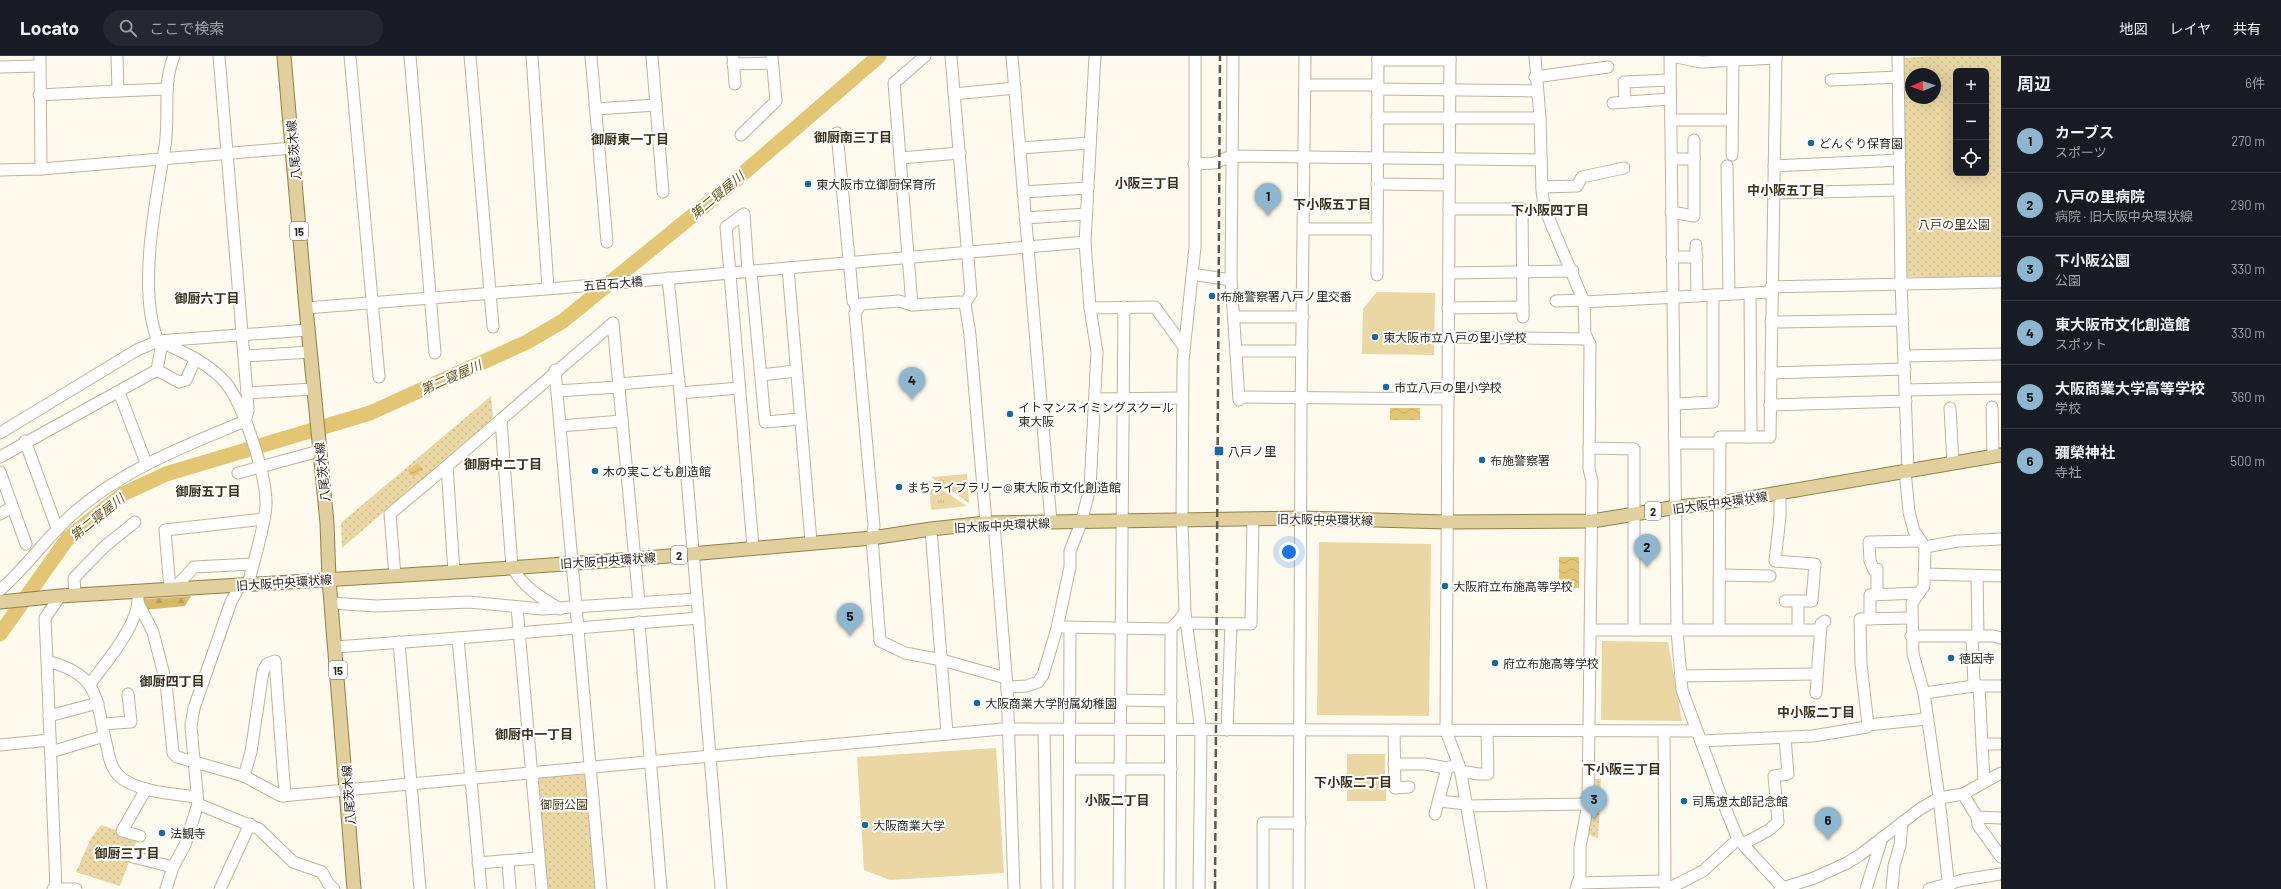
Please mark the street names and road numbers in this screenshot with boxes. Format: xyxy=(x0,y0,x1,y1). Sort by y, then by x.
street label: 八尾茨木線 xyxy=(283,119,303,181)
road number: 15 xyxy=(290,222,308,240)
street label: 五百石大橋 xyxy=(582,273,644,293)
street label: 八尾茨木線 xyxy=(312,441,332,503)
street label: 旧大阪中央環状線 xyxy=(1671,488,1769,516)
road number: 2 xyxy=(1645,502,1661,520)
street label: 旧大阪中央環状線 xyxy=(1277,511,1373,527)
street label: 旧大阪中央環状線 xyxy=(954,515,1050,535)
road number: 2 xyxy=(671,546,687,564)
street label: 旧大阪中央環状線 xyxy=(560,550,656,570)
street label: 旧大阪中央環状線 xyxy=(236,572,332,592)
road number: 15 xyxy=(329,661,347,679)
street label: 八尾茨木線 xyxy=(339,765,357,825)

